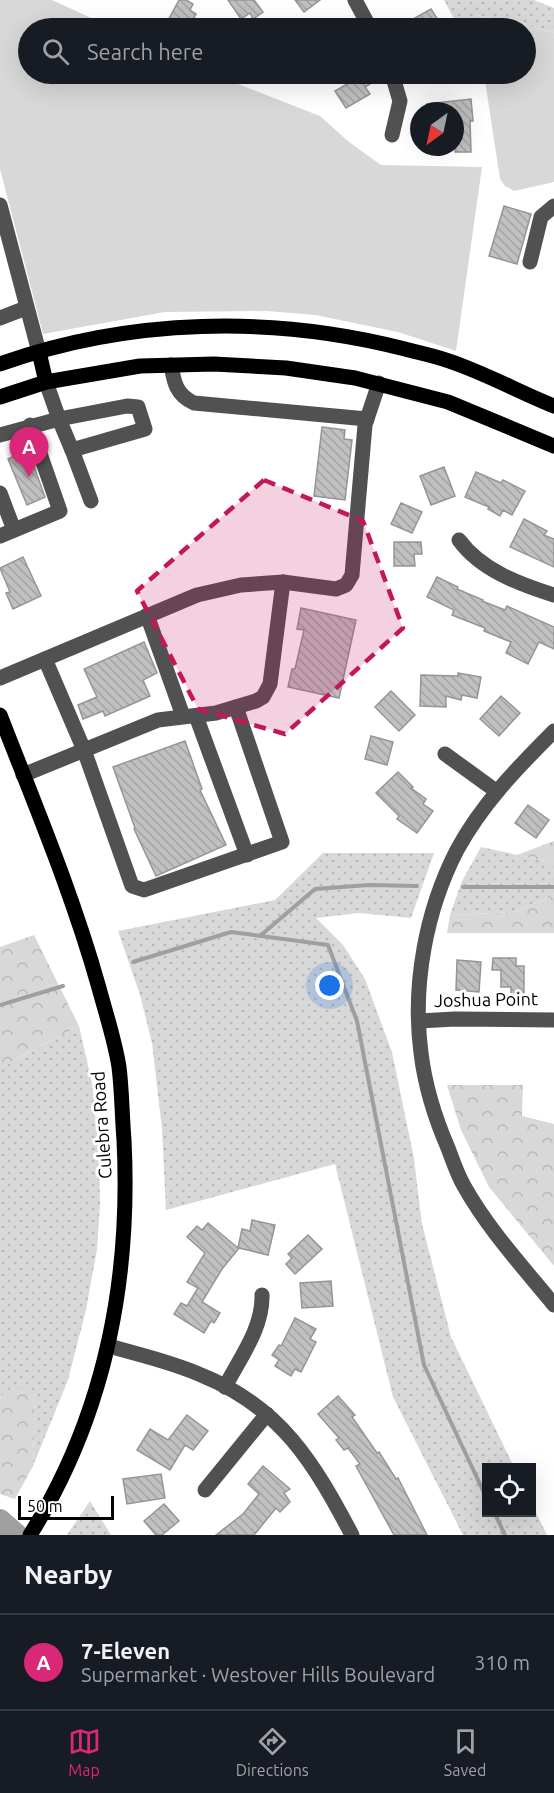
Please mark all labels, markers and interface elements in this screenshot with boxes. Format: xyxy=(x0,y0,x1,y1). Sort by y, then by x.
search box xyxy=(18,18,536,84)
icon: search xyxy=(39,35,72,68)
text: Search here xyxy=(87,39,203,64)
north arrow xyxy=(410,102,464,156)
pin: A xyxy=(9,428,48,477)
your location xyxy=(315,971,344,1000)
street label: Joshua Point xyxy=(434,988,538,1010)
street label: Culebra Road xyxy=(87,1071,115,1180)
map controls xyxy=(482,1463,536,1517)
button: locate xyxy=(482,1463,536,1517)
scale bar xyxy=(18,1493,114,1520)
text: 50 m xyxy=(27,1497,63,1515)
text: Nearby xyxy=(24,1560,112,1589)
text: 7-Eleven xyxy=(81,1638,170,1663)
text: A xyxy=(36,1651,51,1674)
text: 310 m xyxy=(474,1651,530,1674)
text: Supermarket · Westover Hills Boulevard xyxy=(81,1663,435,1686)
tab: Map xyxy=(68,1725,101,1779)
tab: Directions xyxy=(236,1725,309,1779)
tab: Saved xyxy=(444,1725,486,1779)

